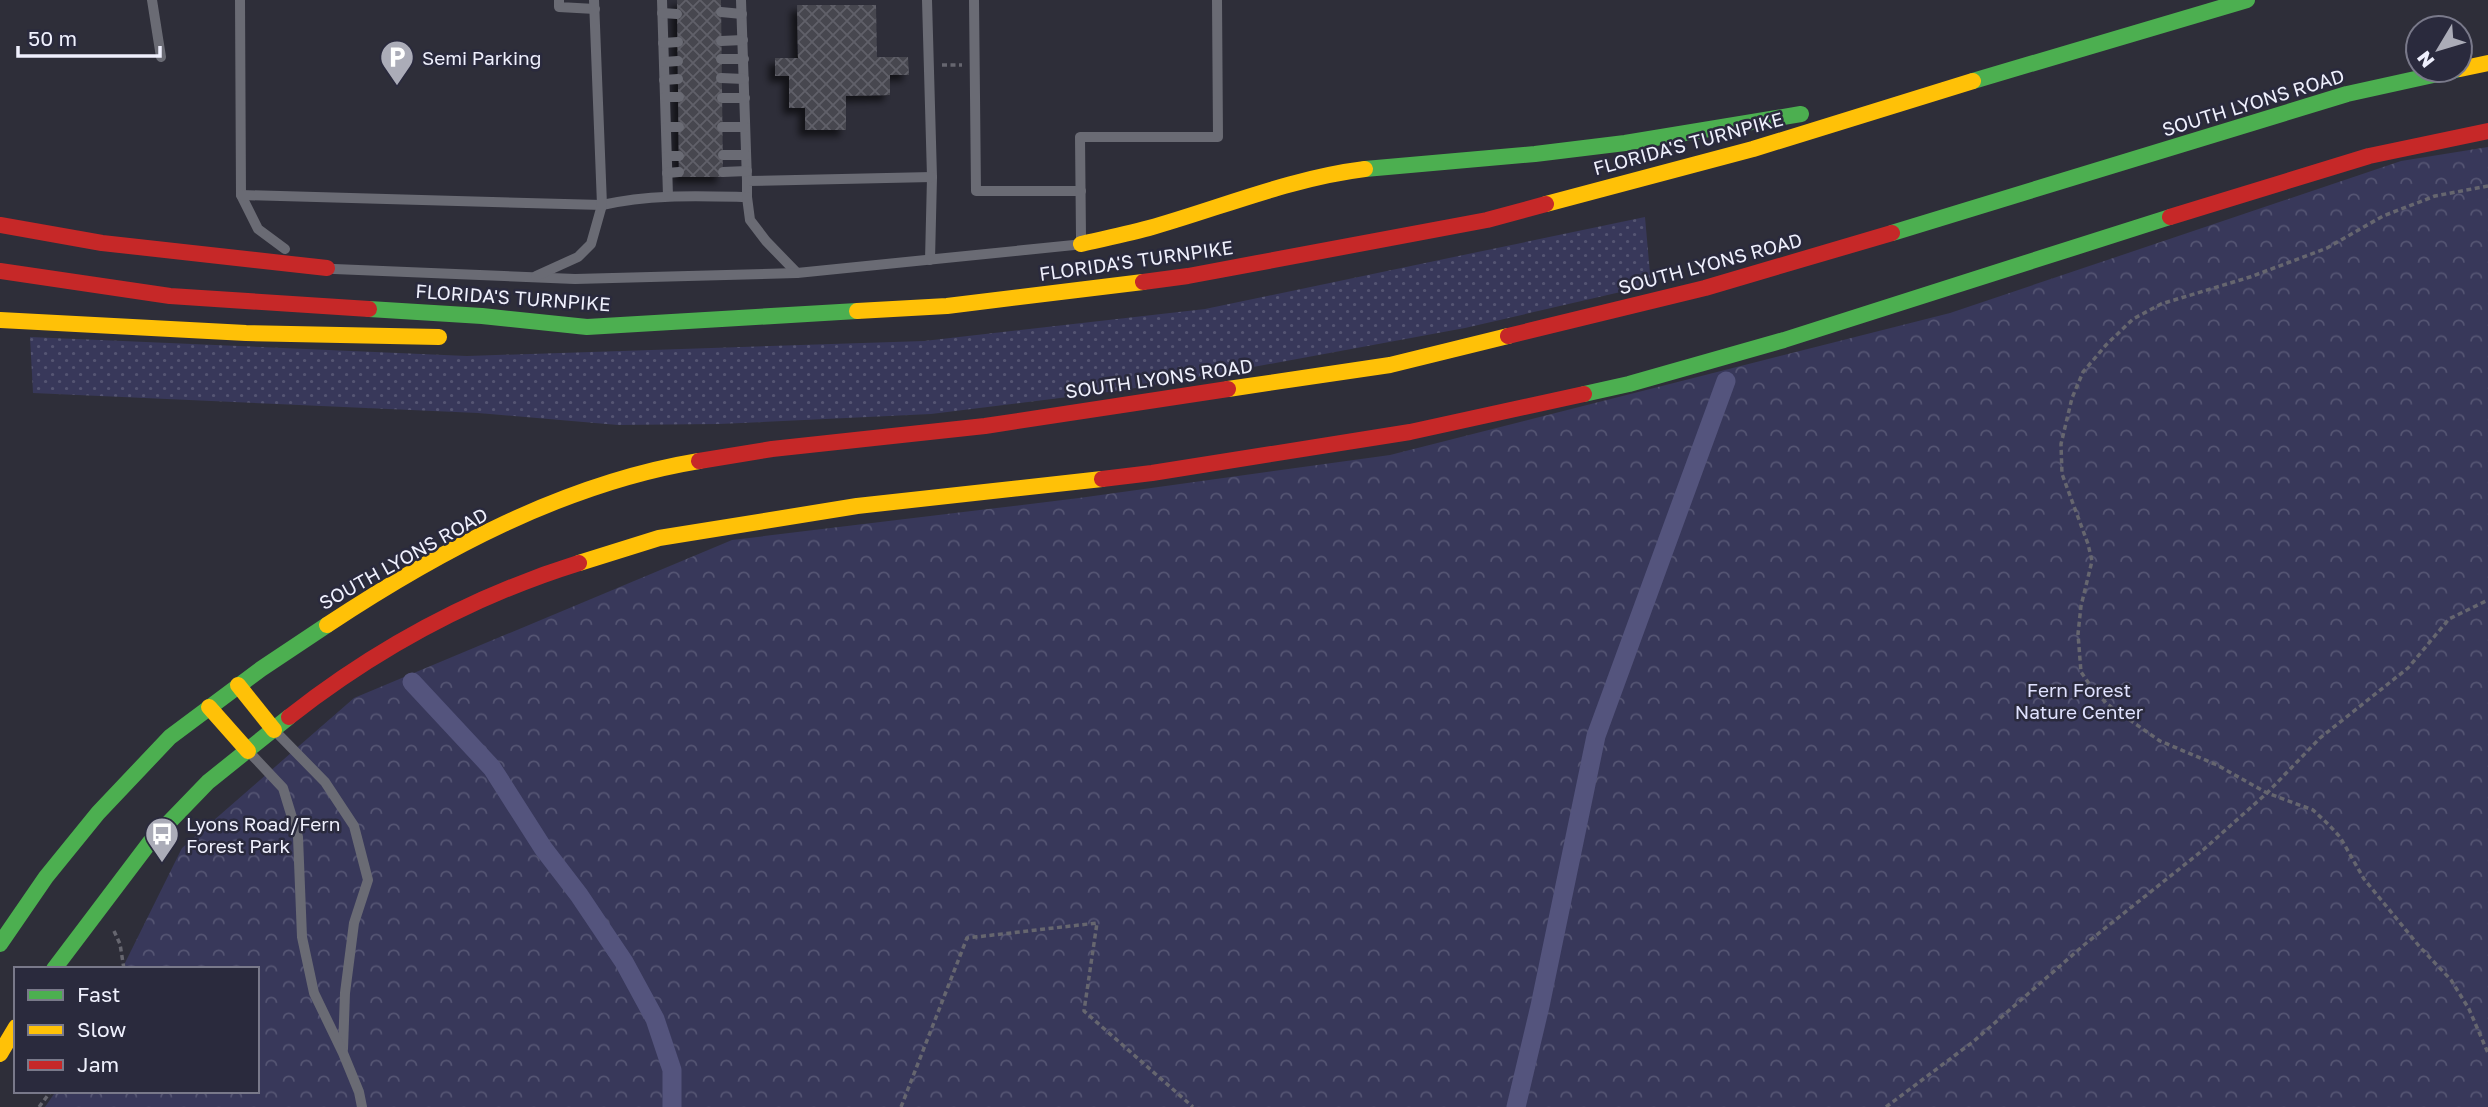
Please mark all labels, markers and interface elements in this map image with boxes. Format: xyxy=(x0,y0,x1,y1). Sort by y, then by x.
scale bar xyxy=(18,14,159,58)
north arrow xyxy=(2404,14,2474,84)
text: 50 m xyxy=(28,25,77,51)
parking icon: Semi Parking xyxy=(378,38,416,87)
place label: Semi Parking xyxy=(422,46,541,69)
text: N xyxy=(2412,47,2439,73)
street label: SOUTH LYONS ROAD xyxy=(2159,63,2347,141)
street label: FLORIDA'S TURNPIKE xyxy=(1591,107,1785,179)
street label: SOUTH LYONS ROAD xyxy=(1616,227,1804,299)
street label: FLORIDA'S TURNPIKE xyxy=(1038,235,1234,285)
street label: FLORIDA'S TURNPIKE xyxy=(415,279,611,315)
street label: SOUTH LYONS ROAD xyxy=(1064,353,1254,403)
street label: SOUTH LYONS ROAD xyxy=(315,502,491,614)
park label: Fern Forest Nature Center xyxy=(2015,678,2144,723)
place label: Lyons Road/Fern Forest Park xyxy=(186,812,340,857)
bus stop icon: Lyons Road/Fern Forest Park xyxy=(143,815,181,864)
legend xyxy=(14,967,259,1093)
text: Fast xyxy=(77,981,120,1007)
text: Slow xyxy=(77,1016,126,1042)
text: Jam xyxy=(77,1051,119,1077)

